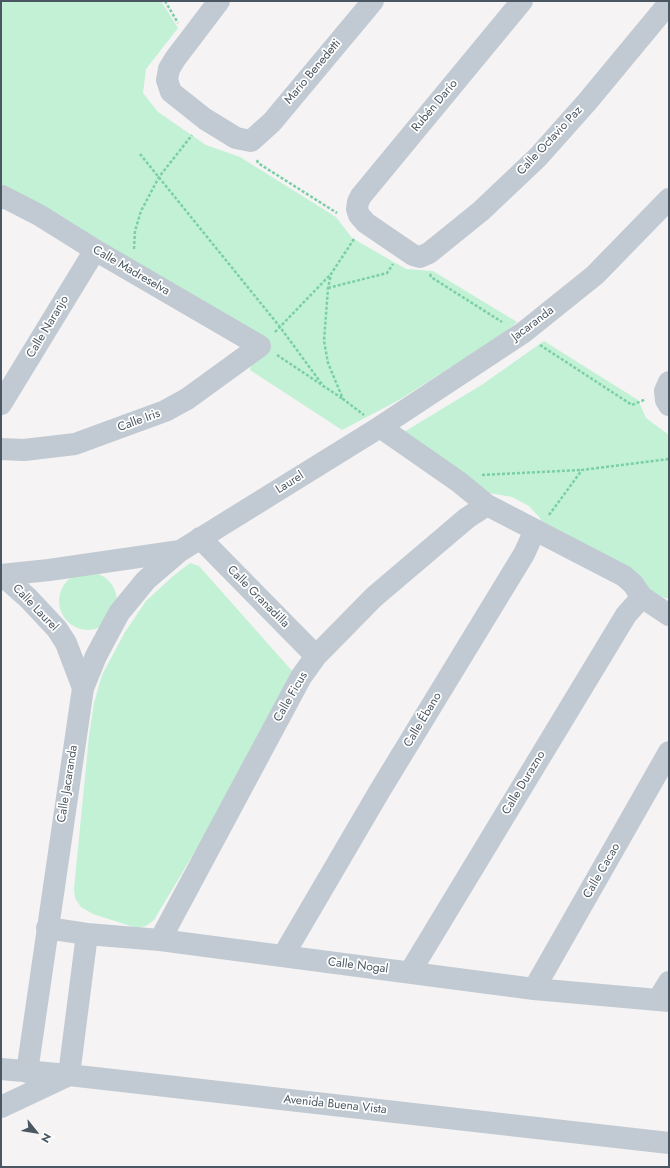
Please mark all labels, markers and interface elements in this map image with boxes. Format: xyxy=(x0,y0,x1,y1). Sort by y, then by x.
street label: Mario Benedetti xyxy=(282,37,344,107)
street label: Rubén Darío xyxy=(409,77,461,135)
street label: Calle Octavio Paz xyxy=(514,103,586,179)
street label: Calle Madreselva xyxy=(90,243,172,299)
street label: Calle Naranjo xyxy=(24,293,72,361)
street label: Jacaranda xyxy=(509,304,557,344)
street label: Calle Iris xyxy=(116,407,162,435)
street label: Laurel xyxy=(273,469,307,497)
street label: Calle Granadilla xyxy=(224,563,292,631)
street label: Calle Laurel xyxy=(9,582,61,634)
street label: Calle Ficus xyxy=(271,669,311,725)
street label: Calle Ébano xyxy=(401,690,445,750)
street label: Calle Jacaranda xyxy=(55,744,81,824)
street label: Calle Durazno xyxy=(499,748,549,818)
street label: Calle Cacao xyxy=(580,841,624,901)
street label: Calle Nogal xyxy=(327,955,389,977)
street label: Avenida Buena Vista xyxy=(283,1092,387,1118)
north arrow xyxy=(16,1112,56,1152)
text: N xyxy=(37,1130,56,1146)

